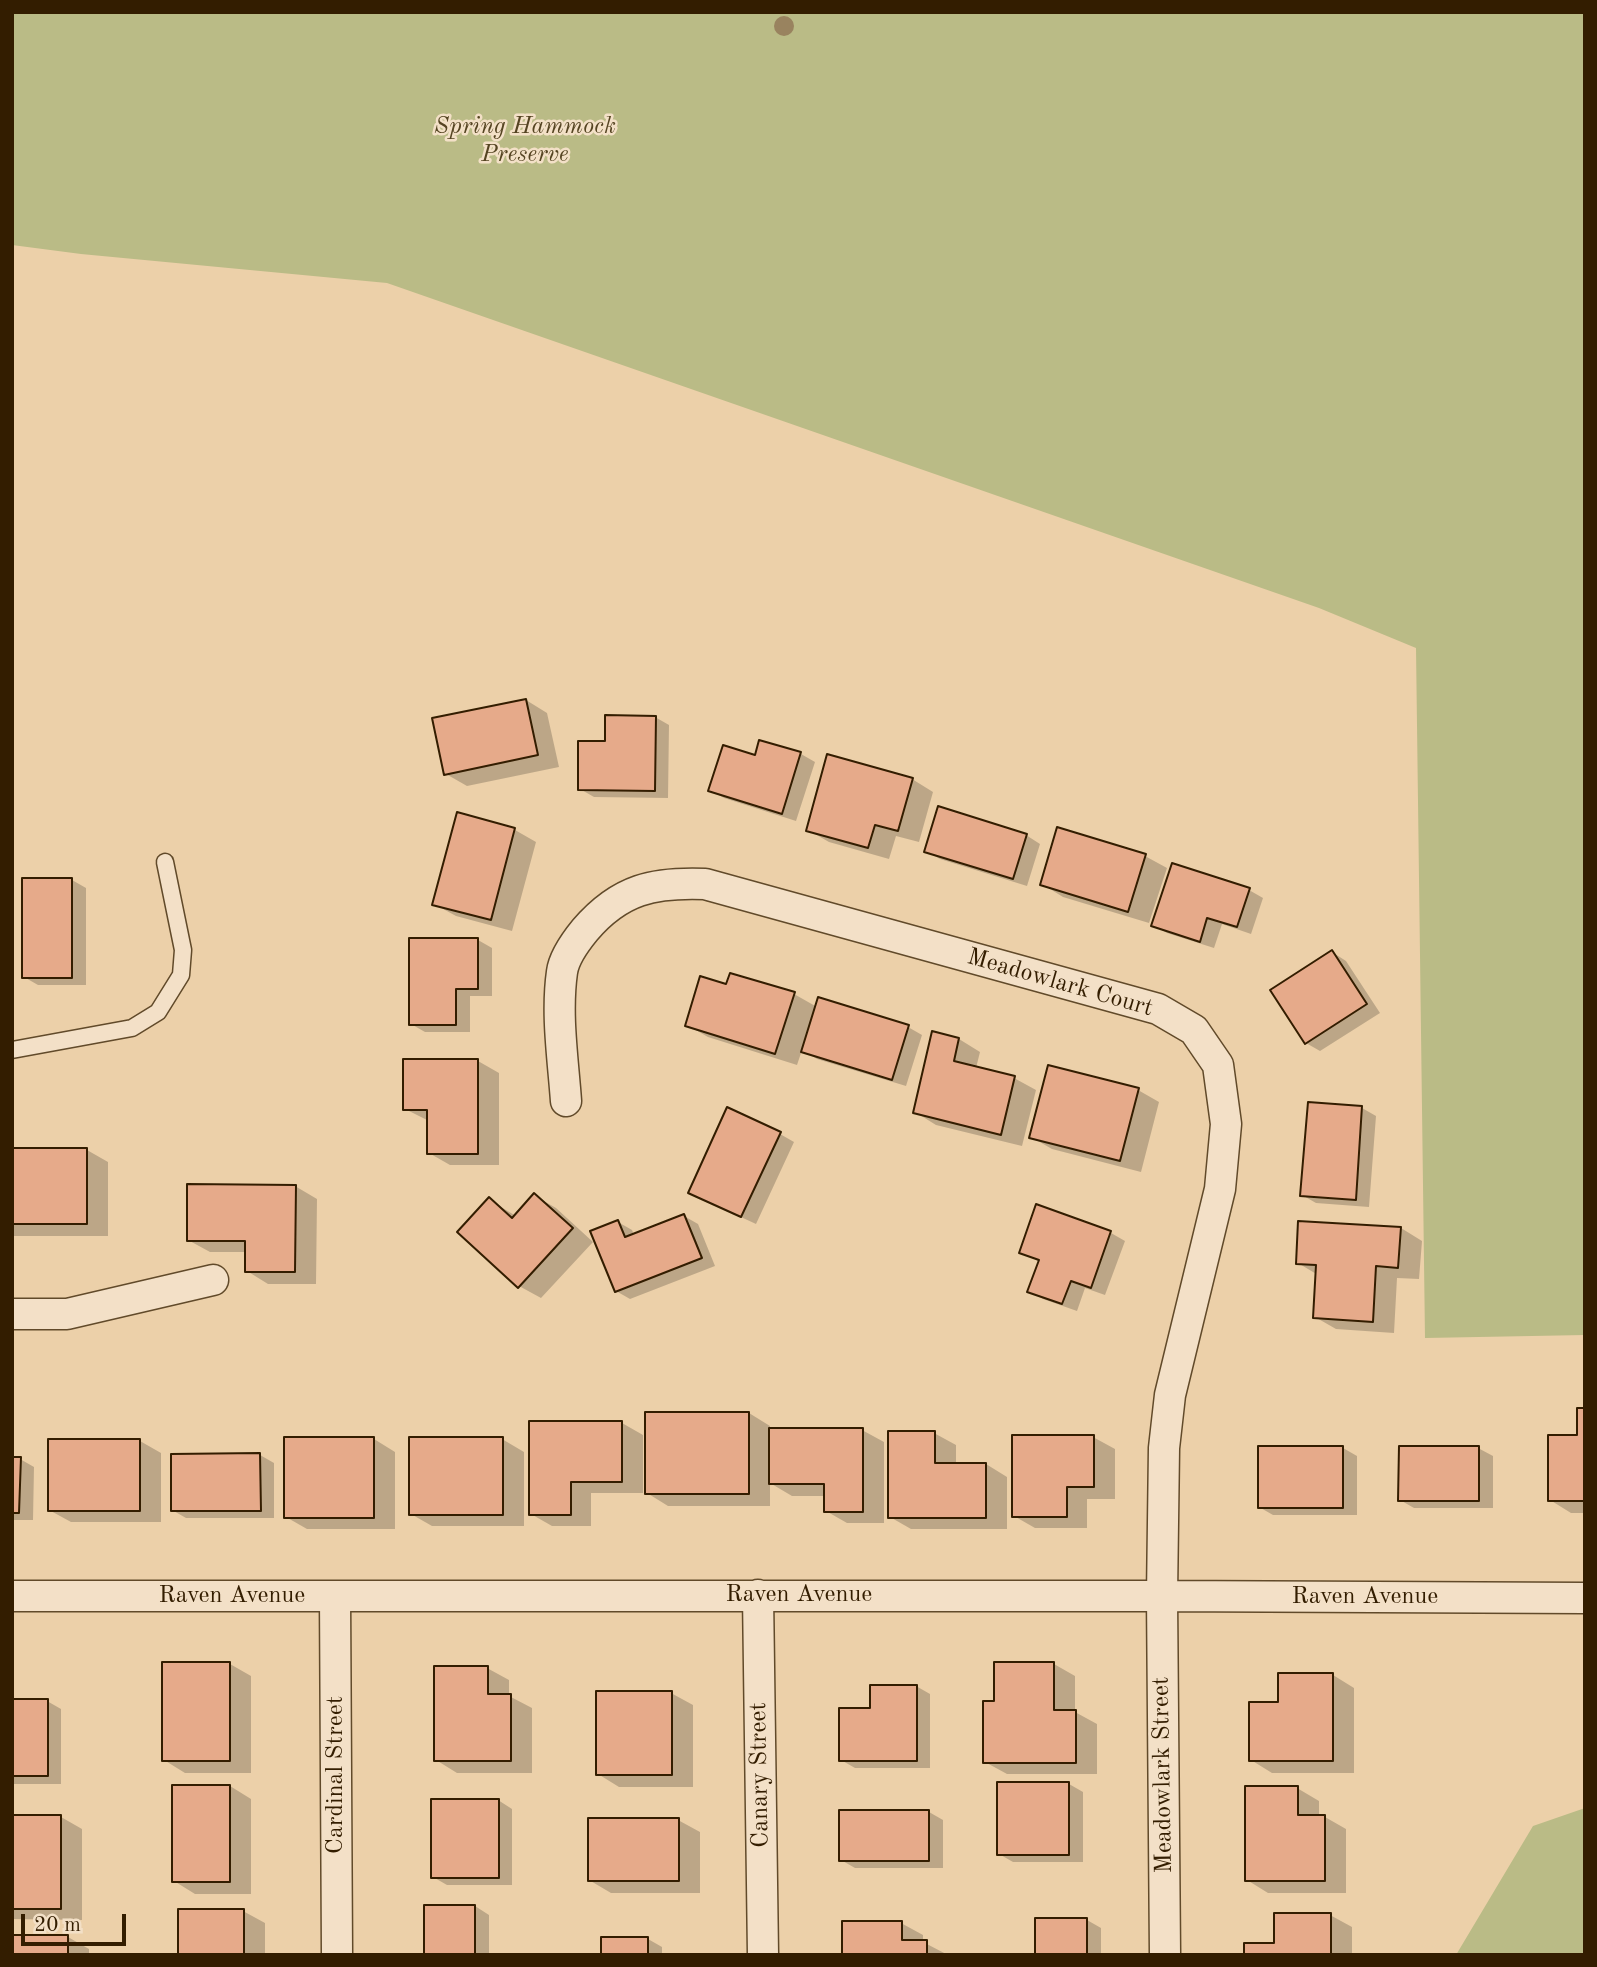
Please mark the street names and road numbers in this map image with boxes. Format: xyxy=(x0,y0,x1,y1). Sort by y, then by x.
street label: Meadowlark Court xyxy=(964,943,1156,1023)
street label: Raven Avenue xyxy=(726,1581,872,1609)
street label: Raven Avenue xyxy=(159,1582,305,1610)
street label: Raven Avenue xyxy=(1292,1583,1438,1611)
street label: Meadowlark Street xyxy=(1147,1676,1179,1874)
street label: Cardinal Street xyxy=(322,1696,350,1854)
street label: Canary Street xyxy=(744,1702,776,1848)

